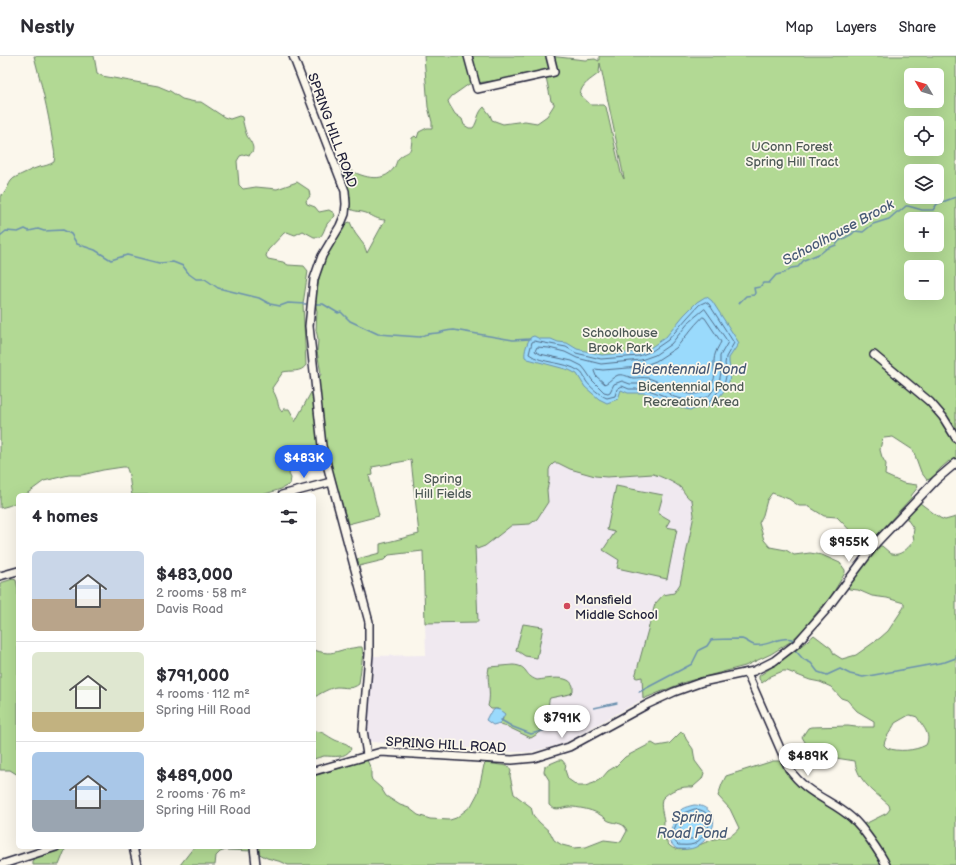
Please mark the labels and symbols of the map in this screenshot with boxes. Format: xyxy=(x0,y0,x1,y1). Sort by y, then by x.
north arrow xyxy=(904,68,944,108)
street label: SPRING HILL ROAD xyxy=(304,71,360,190)
park label: UConn Forest Spring Hill Tract xyxy=(746,139,838,170)
water label: Schoolhouse Brook xyxy=(779,195,898,269)
park label: Schoolhouse Brook Park xyxy=(582,325,658,356)
water label: Bicentennial Pond xyxy=(632,361,747,378)
park label: Bicentennial Pond Recreation Area xyxy=(638,379,744,410)
pin: $483K xyxy=(276,445,332,479)
park label: Spring Hill Fields xyxy=(414,471,472,502)
pin: $955K xyxy=(821,529,877,563)
place label: Mansfield Middle School xyxy=(575,592,658,623)
marker: Mansfield Middle School xyxy=(562,601,572,611)
pin: $791K xyxy=(534,705,590,739)
street label: SPRING HILL ROAD xyxy=(385,734,507,756)
pin: $489K xyxy=(780,743,836,777)
water label: Spring Road Pond xyxy=(657,809,728,842)

